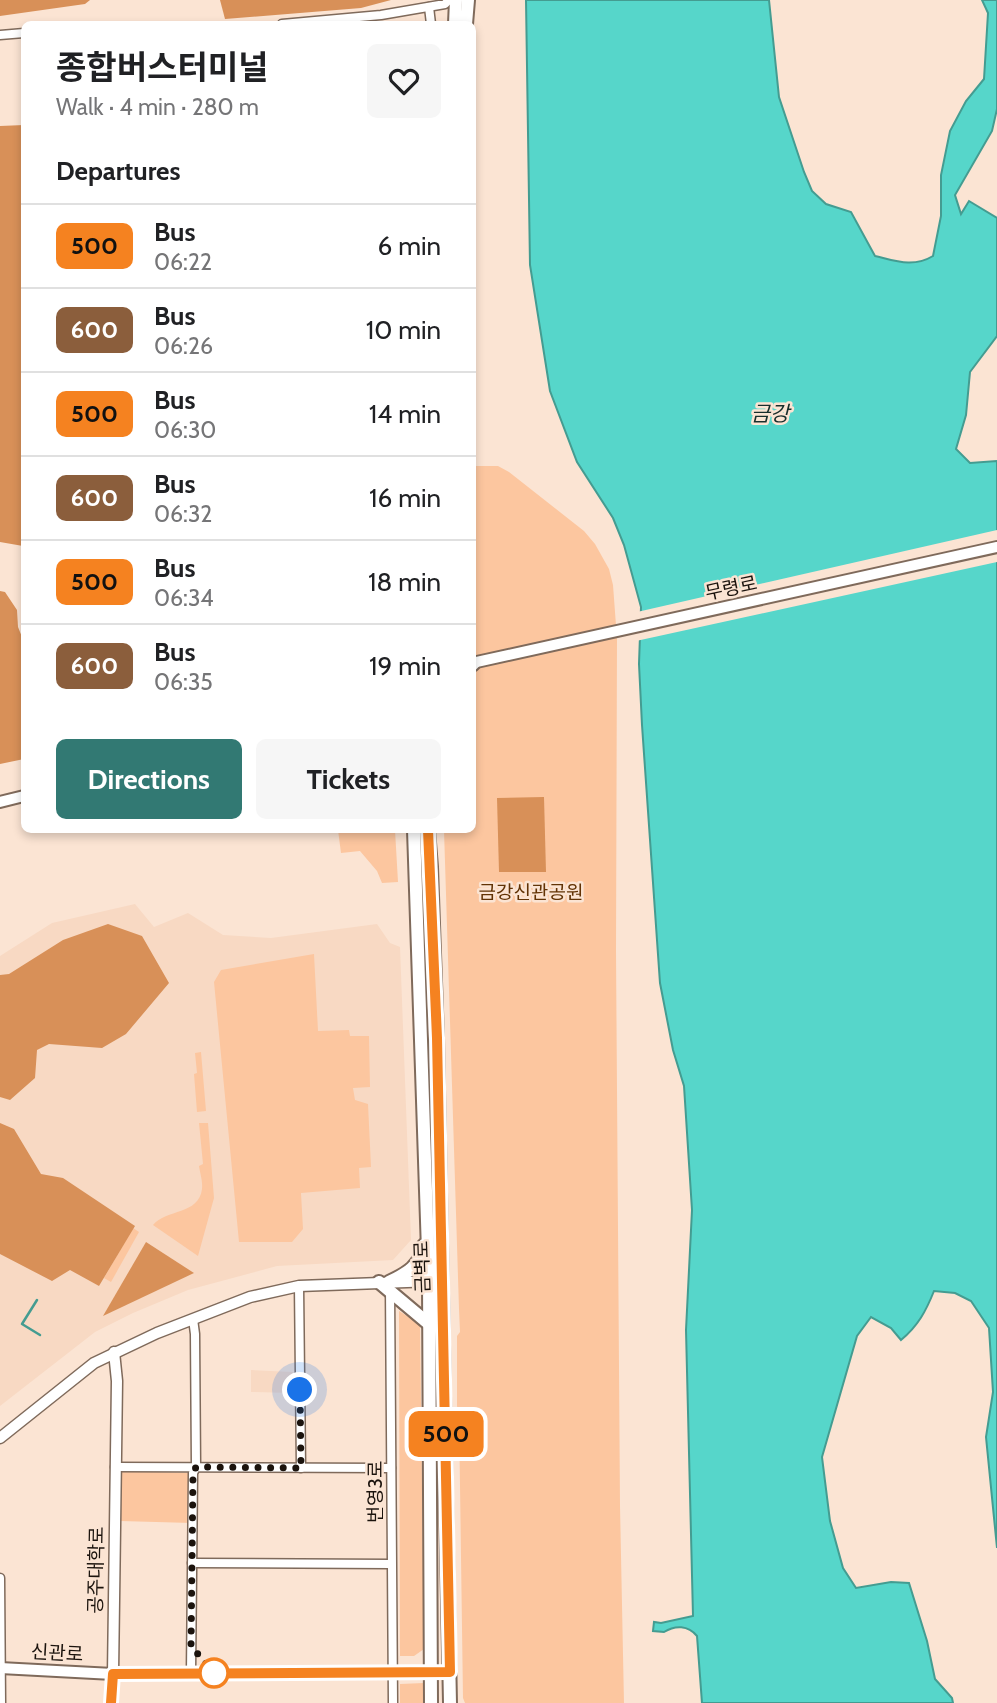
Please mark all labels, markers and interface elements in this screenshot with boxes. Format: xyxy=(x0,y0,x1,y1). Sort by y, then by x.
button: heart xyxy=(367,44,441,118)
text: 종합버스터미널 xyxy=(56,47,269,87)
text: Walk · 4 min · 280 m xyxy=(56,93,259,121)
text: Departures xyxy=(56,155,180,187)
text: Bus xyxy=(154,216,195,248)
text: 6 min xyxy=(378,230,441,262)
text: 500 xyxy=(71,231,118,260)
text: 06:22 xyxy=(154,248,212,276)
text: Bus xyxy=(154,300,195,332)
text: 10 min xyxy=(366,314,441,346)
text: 600 xyxy=(71,315,118,344)
text: 06:26 xyxy=(154,332,213,360)
text: Bus xyxy=(154,384,195,416)
text: 14 min xyxy=(369,398,441,430)
text: 500 xyxy=(71,399,118,428)
water label: 금강 xyxy=(751,401,792,426)
text: 06:30 xyxy=(154,416,216,444)
text: Bus xyxy=(154,468,195,500)
text: 16 min xyxy=(369,482,441,514)
text: 600 xyxy=(71,483,118,512)
text: 06:32 xyxy=(154,500,212,528)
text: Bus xyxy=(154,552,195,584)
text: 18 min xyxy=(368,566,441,598)
text: 500 xyxy=(71,567,118,596)
street label: 무령로 xyxy=(703,571,759,605)
text: 06:34 xyxy=(154,584,214,612)
text: Bus xyxy=(154,636,195,668)
text: 19 min xyxy=(369,650,441,682)
text: 600 xyxy=(71,651,118,680)
text: 06:35 xyxy=(154,668,213,696)
button: Directions xyxy=(56,739,242,819)
button: Tickets xyxy=(256,739,441,819)
park label: 금강신관공원 xyxy=(479,881,583,904)
street label: 금벽로 xyxy=(410,1240,434,1294)
your location xyxy=(282,1372,317,1407)
line badge: 500 xyxy=(406,1411,486,1457)
text: 500 xyxy=(423,1419,469,1448)
street label: 번영3로 xyxy=(364,1461,387,1523)
street label: 공주대학로 xyxy=(84,1526,108,1614)
street label: 신관로 xyxy=(30,1640,84,1666)
unlabelled marker xyxy=(199,1658,229,1688)

